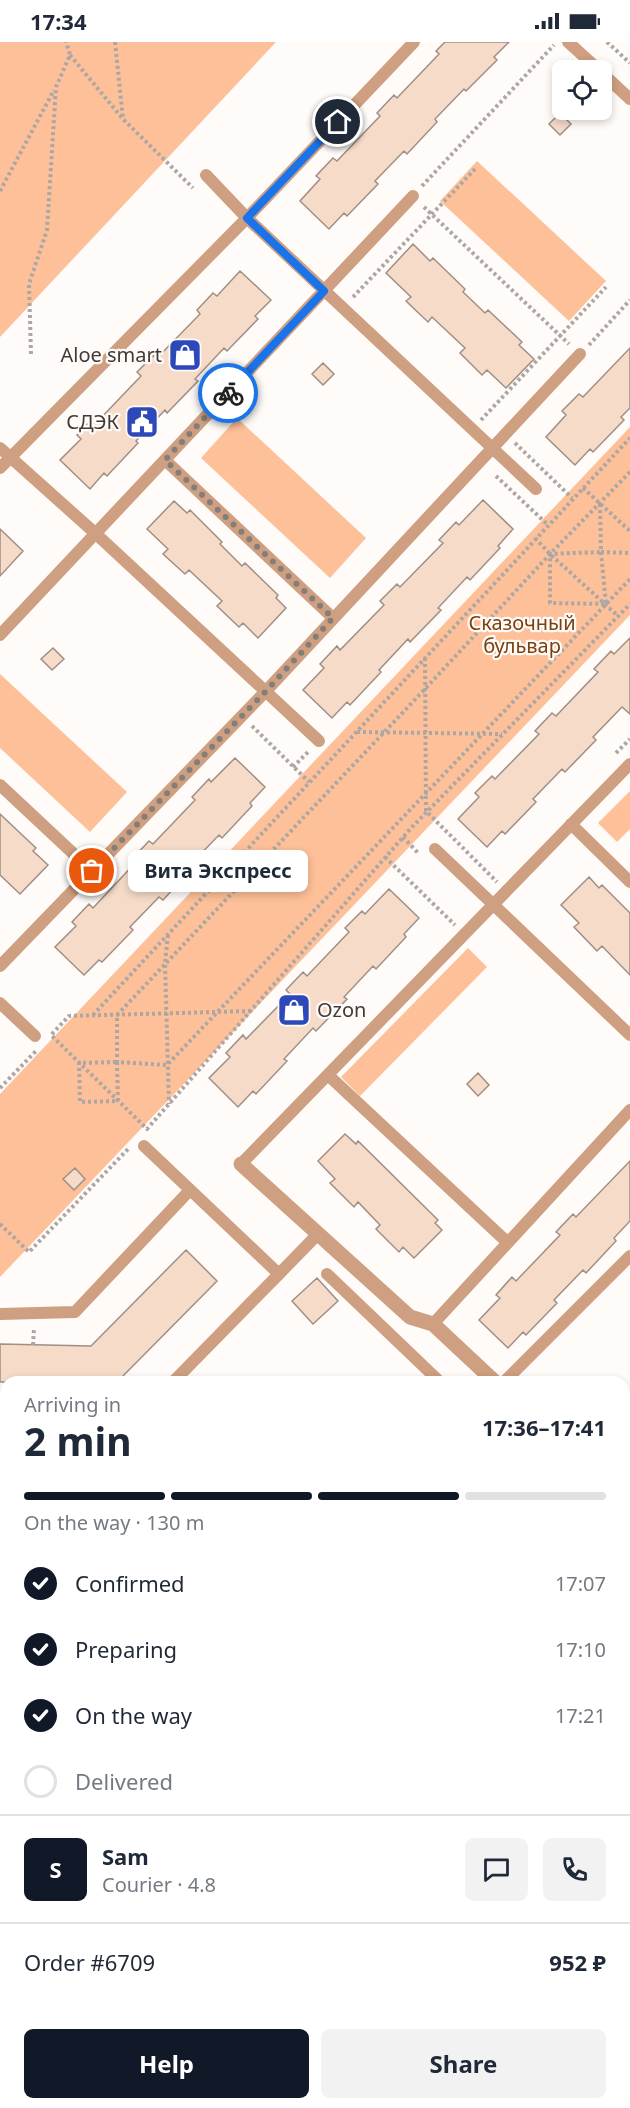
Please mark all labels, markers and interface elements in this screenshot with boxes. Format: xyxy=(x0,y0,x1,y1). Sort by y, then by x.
text: 17:34 xyxy=(30,6,87,36)
map controls xyxy=(552,60,612,120)
button: locate xyxy=(552,60,612,120)
pin xyxy=(312,96,363,147)
icon: home xyxy=(321,105,354,138)
shop icon: Aloe smart xyxy=(167,337,203,373)
place label: Aloe smart xyxy=(61,341,162,368)
courier xyxy=(198,363,258,423)
icon: bike xyxy=(212,377,245,410)
public building icon: СДЭК xyxy=(124,404,160,440)
place label: СДЭК xyxy=(66,408,119,435)
park label: Сказочный бульвар xyxy=(468,609,576,659)
pin xyxy=(66,845,117,896)
callout: Вита Экспресс xyxy=(128,850,308,892)
icon: bag xyxy=(75,854,108,887)
text: Вита Экспресс xyxy=(144,857,292,884)
shop icon: Ozon xyxy=(276,992,312,1028)
place label: Ozon xyxy=(317,996,366,1023)
text: Arriving in xyxy=(24,1391,121,1418)
text: 17:36–17:41 xyxy=(482,1412,606,1442)
text: 2 min xyxy=(24,1414,131,1467)
text: On the way · 130 m xyxy=(24,1509,204,1536)
icon: check xyxy=(24,1567,57,1600)
text: Confirmed xyxy=(75,1568,185,1598)
text: 17:07 xyxy=(555,1570,606,1597)
icon: check xyxy=(24,1633,57,1666)
text: Preparing xyxy=(75,1634,177,1664)
text: 17:10 xyxy=(555,1636,606,1663)
icon: check xyxy=(24,1699,57,1732)
text: On the way xyxy=(75,1700,192,1730)
text: 17:21 xyxy=(555,1702,606,1729)
text: Delivered xyxy=(75,1766,173,1796)
button: chat xyxy=(465,1838,528,1901)
button: phone xyxy=(543,1838,606,1901)
text: Sam xyxy=(102,1841,149,1871)
text: S xyxy=(49,1854,62,1884)
text: Courier · 4.8 xyxy=(102,1871,216,1898)
text: Order #6709 xyxy=(24,1947,155,1977)
text: 952 ₽ xyxy=(549,1947,606,1977)
button: Help xyxy=(24,2029,309,2098)
button: Share xyxy=(321,2029,606,2098)

